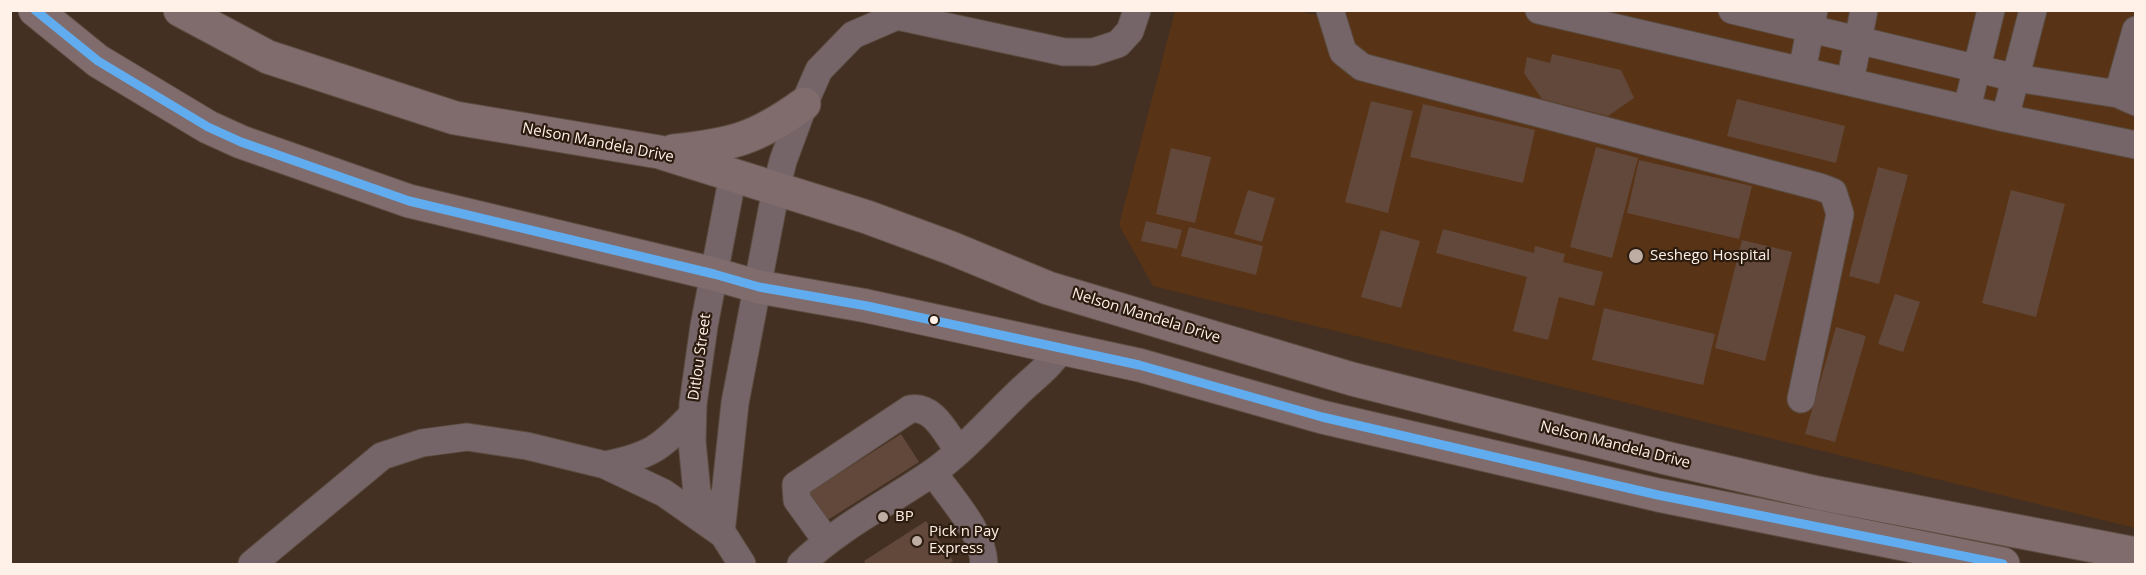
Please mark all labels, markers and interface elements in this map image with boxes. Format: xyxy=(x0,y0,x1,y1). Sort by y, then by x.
street label: Nelson Mandela Drive xyxy=(521,119,675,167)
marker: Seshego Hospital xyxy=(1627,247,1645,265)
place label: Seshego Hospital xyxy=(1650,247,1770,265)
street label: Nelson Mandela Drive xyxy=(1070,285,1222,347)
street label: Ditlou Street xyxy=(685,312,715,402)
unlabelled marker xyxy=(928,314,940,326)
street label: Nelson Mandela Drive xyxy=(1538,418,1692,472)
place label: BP xyxy=(895,508,914,526)
marker: BP xyxy=(876,510,890,524)
place label: Pick n Pay Express xyxy=(929,523,999,558)
marker: Pick n Pay Express xyxy=(910,534,924,548)

